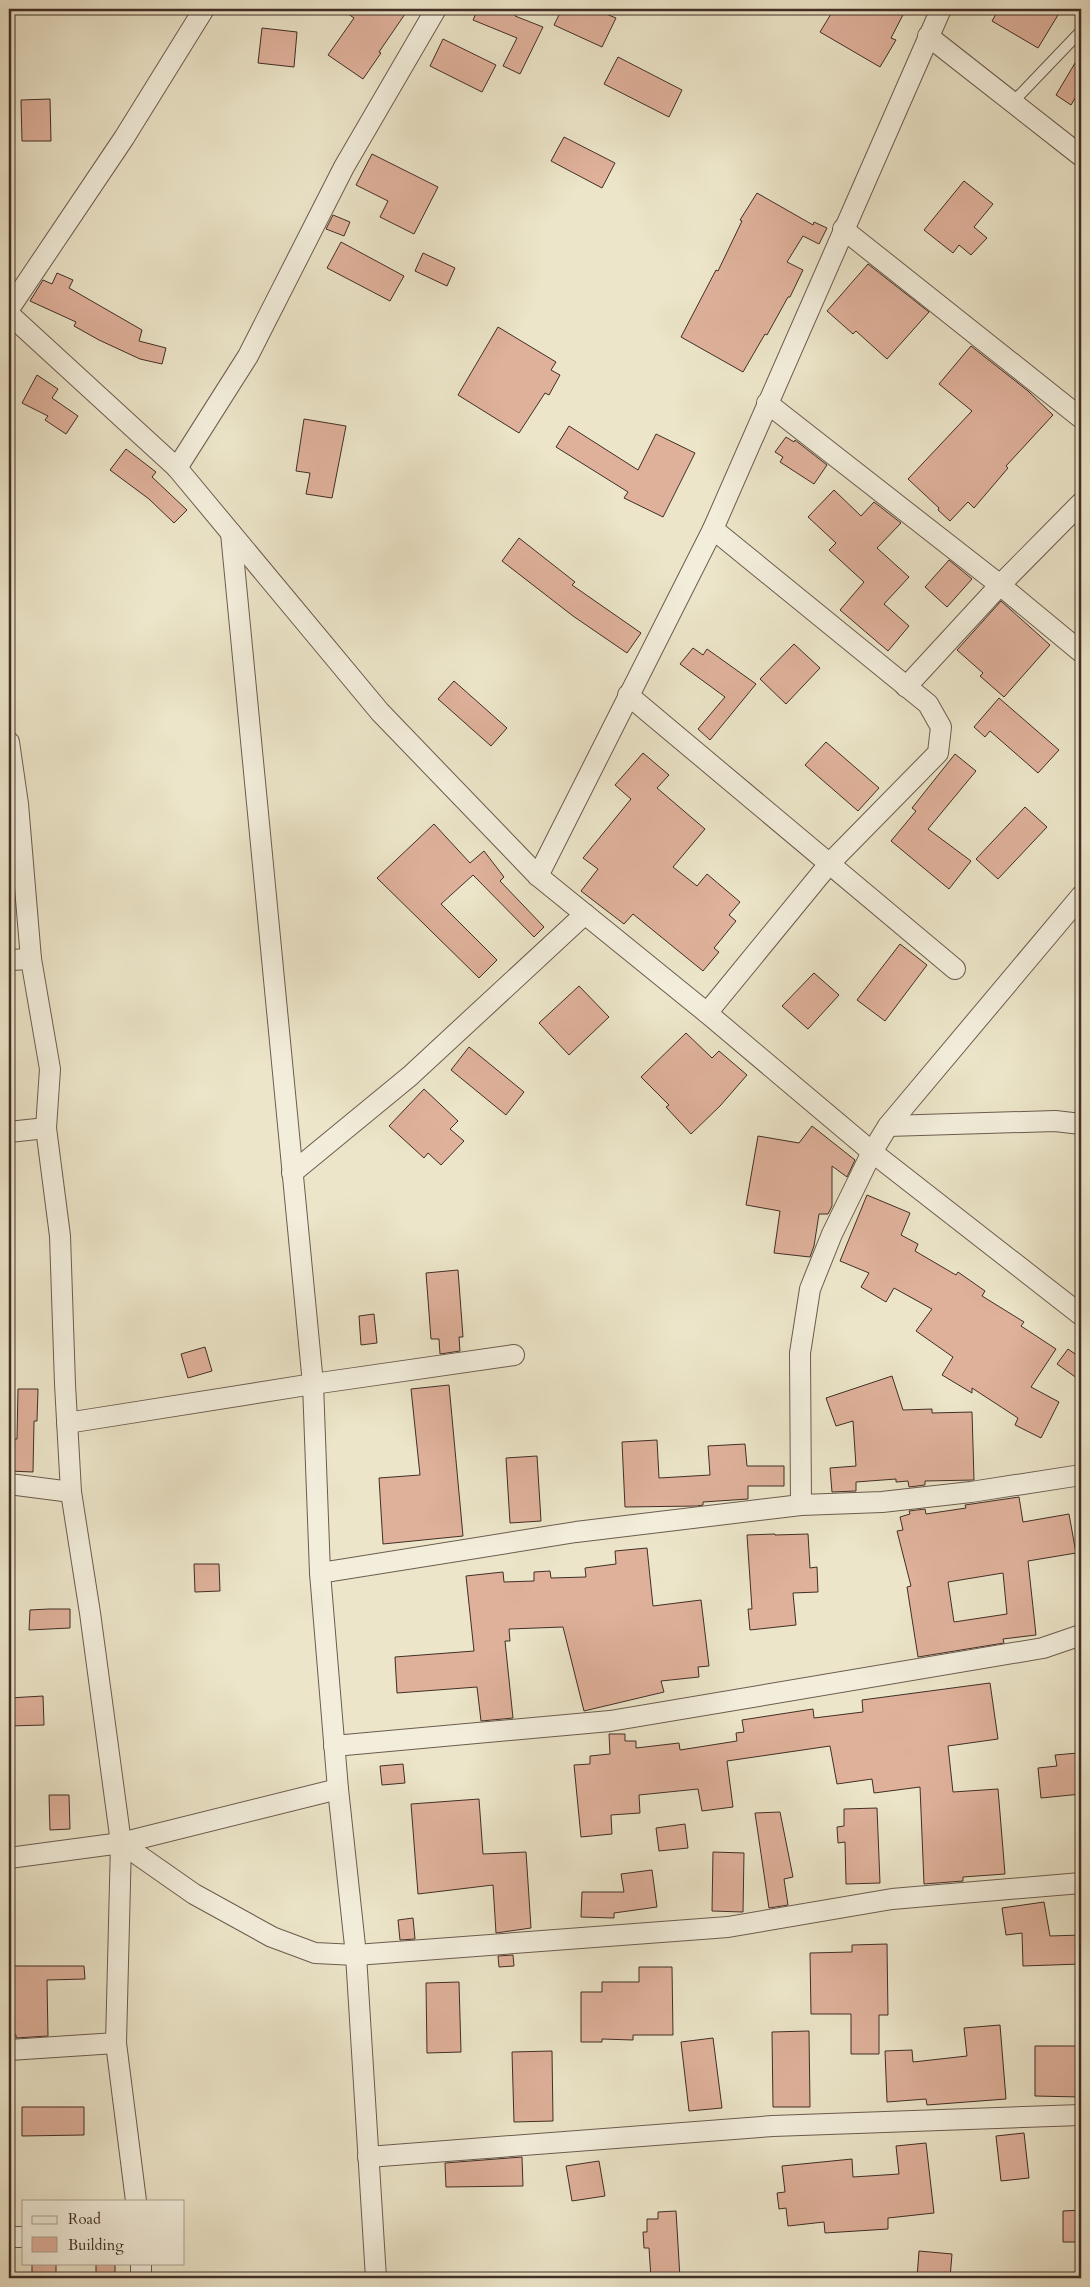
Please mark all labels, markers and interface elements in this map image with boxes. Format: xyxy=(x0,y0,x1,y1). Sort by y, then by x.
legend xyxy=(22,2200,185,2264)
text: Road xyxy=(68,2209,101,2229)
text: Building xyxy=(68,2235,124,2255)

